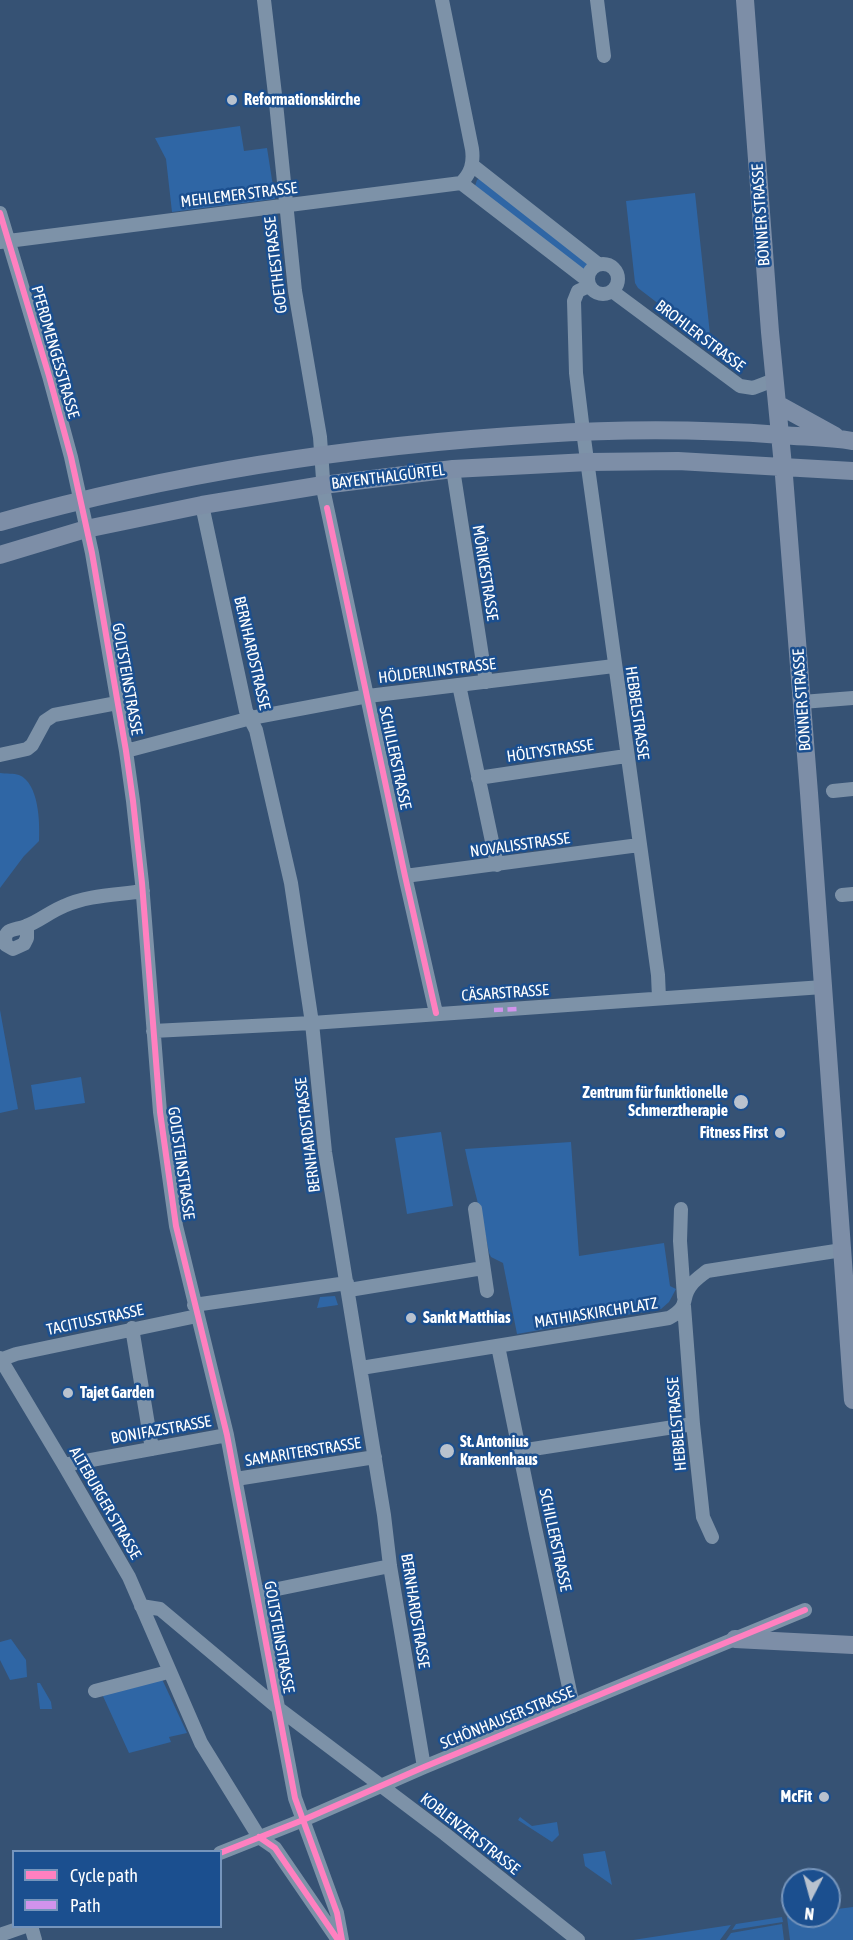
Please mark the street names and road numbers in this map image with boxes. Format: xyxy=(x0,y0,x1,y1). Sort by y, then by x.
street label: BONNER STRASSE xyxy=(748,163,774,267)
street label: MEHLEMER STRASSE xyxy=(180,178,298,212)
street label: GOETHESTRASSE xyxy=(261,215,291,315)
street label: PFERDMENGESSTRASSE xyxy=(27,284,83,420)
street label: BROHLER STRASSE xyxy=(651,296,749,376)
street label: BAYENTHALGÜRTEL xyxy=(330,461,446,493)
street label: MÖRIKESTRASSE xyxy=(468,524,502,622)
street label: BERNHARDSTRASSE xyxy=(230,594,274,712)
street label: GOLTSTEINSTRASSE xyxy=(108,621,146,737)
street label: BONNER STRASSE xyxy=(789,648,815,752)
street label: HÖLDERLINSTRASSE xyxy=(377,654,497,688)
street label: HEBBELSTRASSE xyxy=(621,665,653,761)
street label: SCHILLERSTRASSE xyxy=(375,705,415,811)
street label: HÖLTYSTRASSE xyxy=(505,735,595,767)
street label: NOVALISSTRASSE xyxy=(469,828,571,862)
street label: CÄSARSTRASSE xyxy=(461,980,549,1006)
street label: BERNHARDSTRASSE xyxy=(291,1076,325,1194)
street label: GOLTSTEINSTRASSE xyxy=(164,1105,198,1221)
street label: MATHIASKIRCHPLATZ xyxy=(533,1294,659,1332)
street label: TACITUSSTRASSE xyxy=(45,1300,145,1340)
street label: HEBBELSTRASSE xyxy=(663,1376,691,1472)
street label: BONIFAZSTRASSE xyxy=(109,1412,213,1448)
street label: SAMARITERSTRASSE xyxy=(244,1433,362,1471)
street label: ALTEBURGER STRASSE xyxy=(65,1443,145,1563)
street label: SCHILLERSTRASSE xyxy=(535,1487,575,1593)
street label: BERNHARDSTRASSE xyxy=(396,1552,434,1670)
street label: GOLTSTEINSTRASSE xyxy=(260,1579,298,1695)
street label: SCHÖNHAUSER STRASSE xyxy=(438,1682,576,1754)
street label: KOBLENZER STRASSE xyxy=(417,1789,523,1879)

